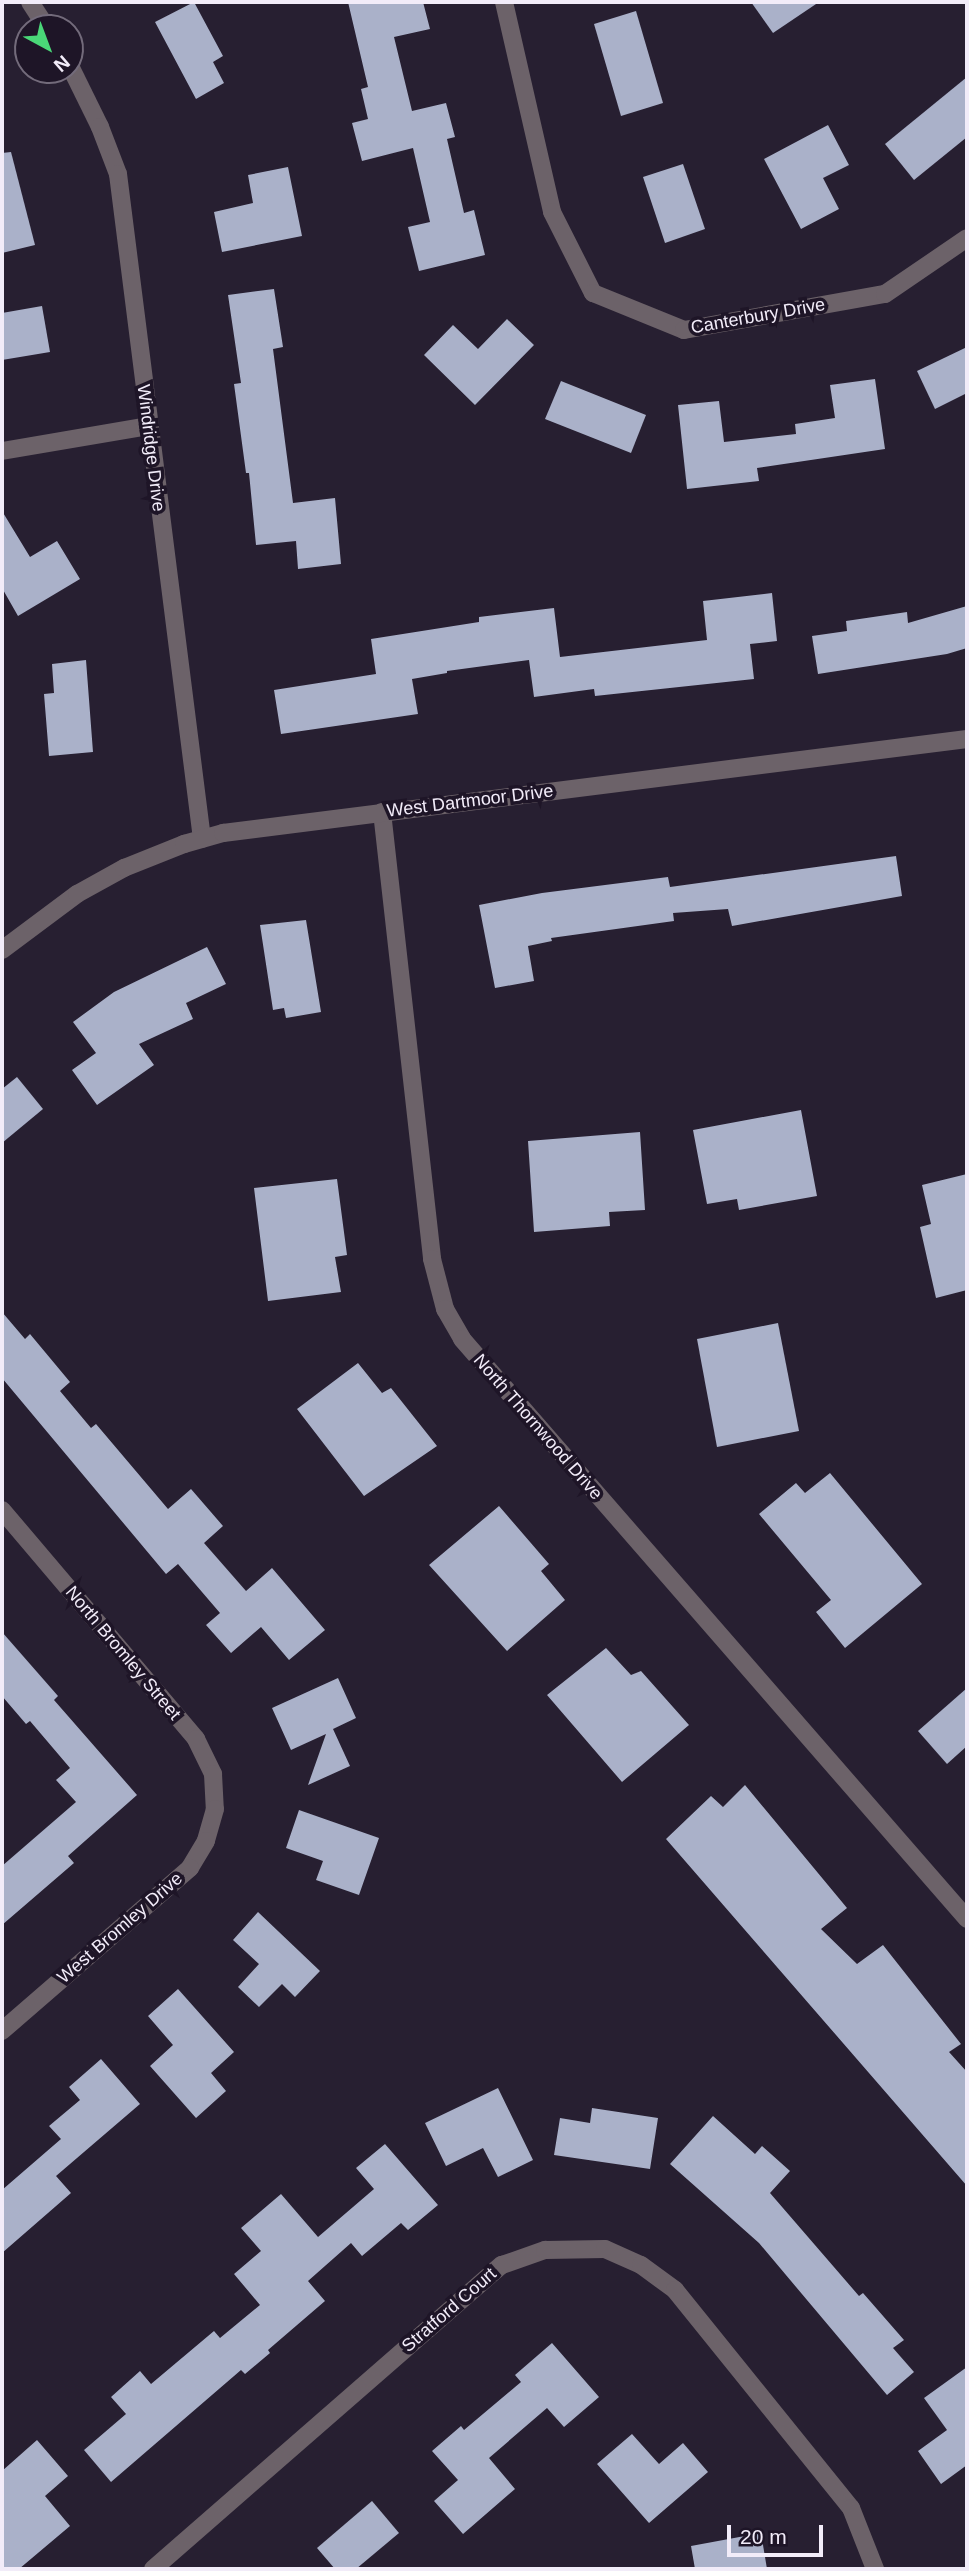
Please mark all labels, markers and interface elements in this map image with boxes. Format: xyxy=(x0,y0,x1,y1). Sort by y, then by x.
north arrow xyxy=(14,14,84,84)
text: N xyxy=(50,51,74,76)
street label: Canterbury Drive xyxy=(689,294,827,338)
street label: Windridge Drive xyxy=(132,383,170,513)
street label: West Dartmoor Drive xyxy=(385,780,555,822)
street label: North Thornwood Drive xyxy=(469,1350,607,1504)
street label: North Bromley Street xyxy=(61,1582,185,1724)
street label: West Bromley Drive xyxy=(53,1868,187,1988)
street label: Stratford Court xyxy=(397,2263,501,2357)
scale bar xyxy=(731,2512,827,2556)
text: 20 m xyxy=(740,2525,787,2548)

